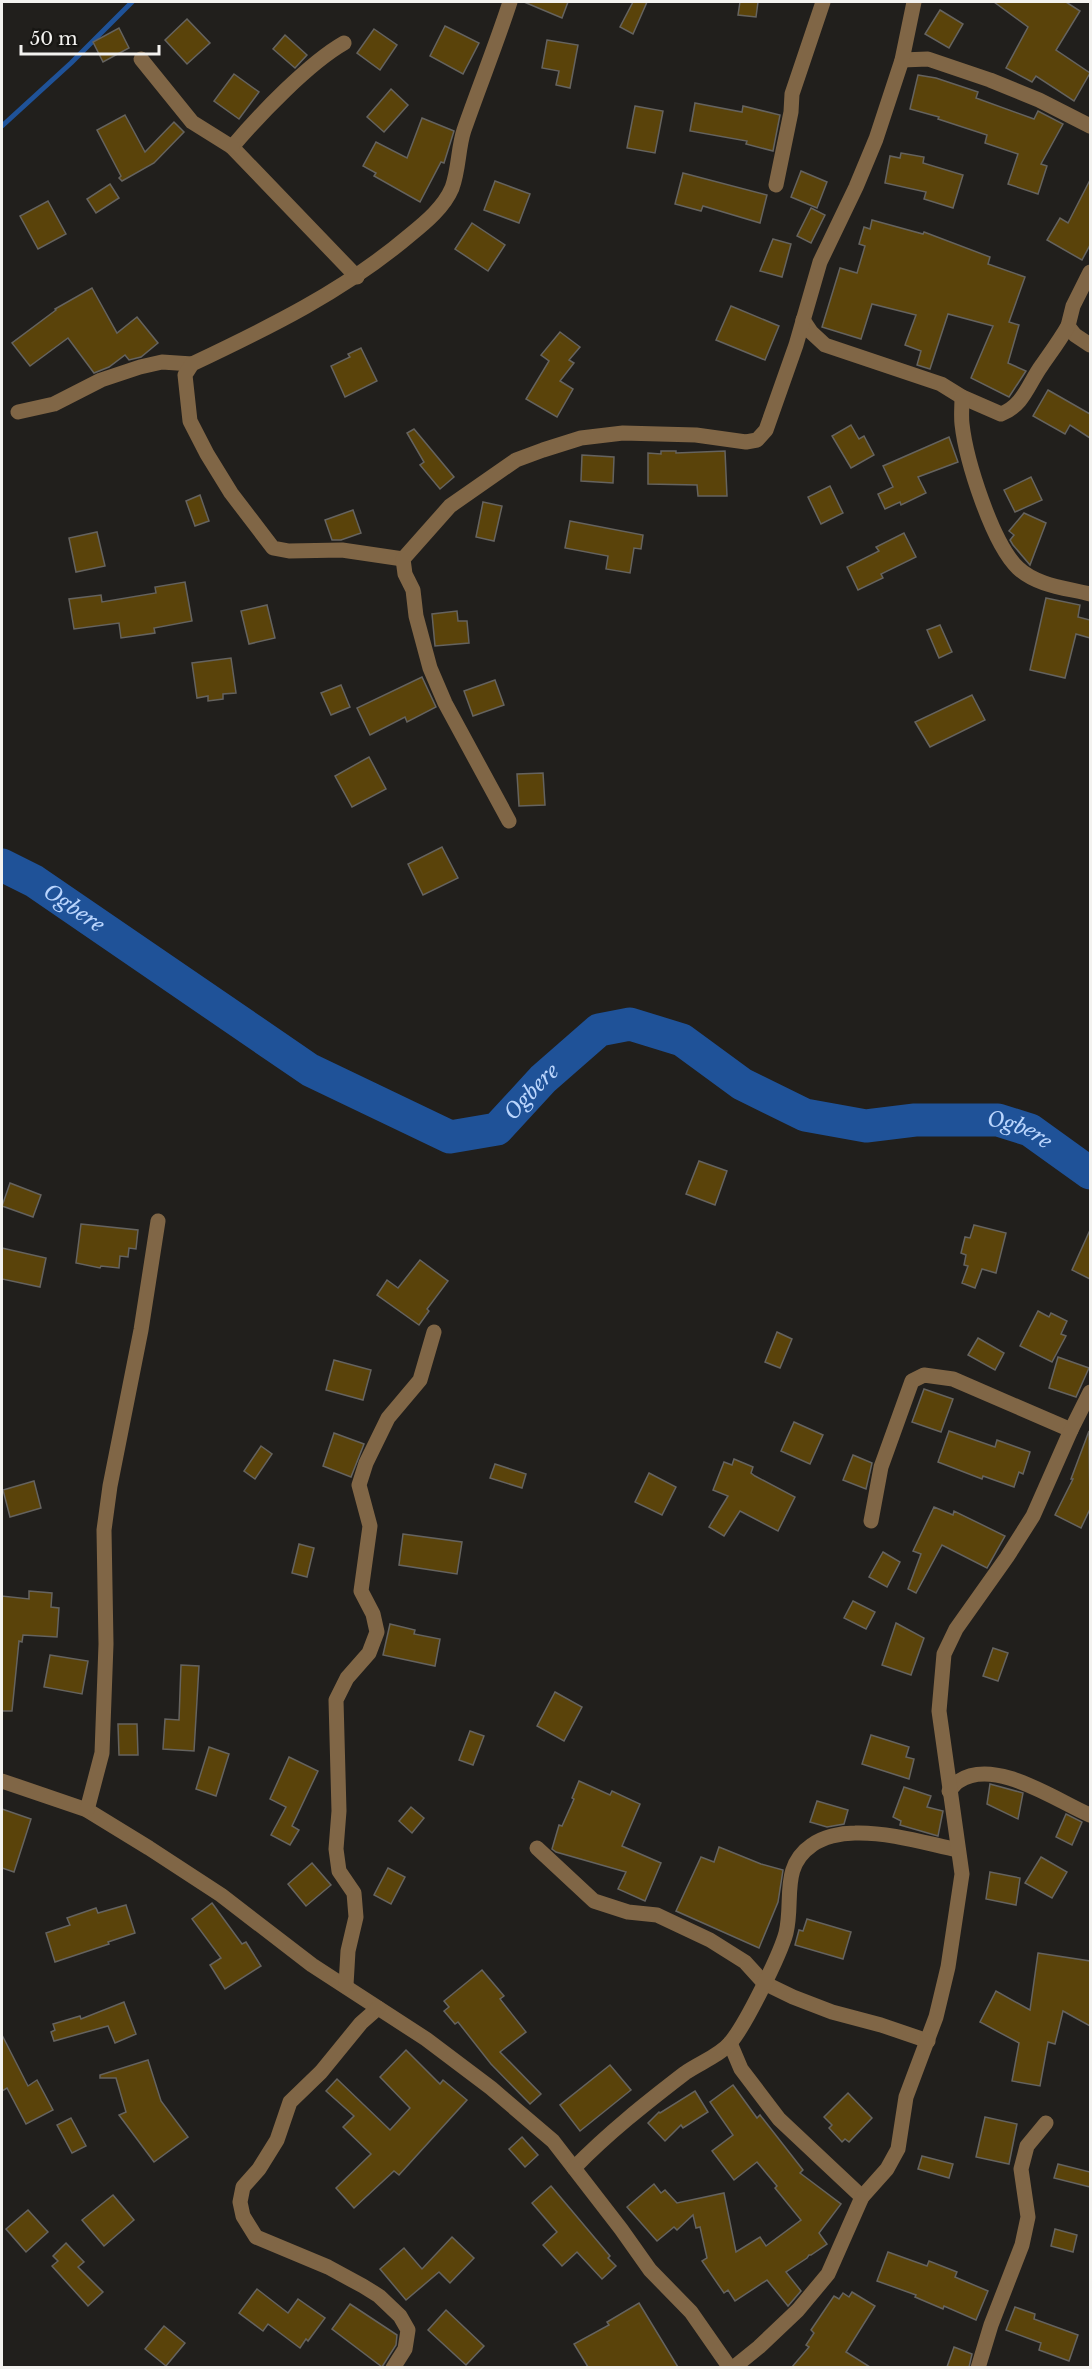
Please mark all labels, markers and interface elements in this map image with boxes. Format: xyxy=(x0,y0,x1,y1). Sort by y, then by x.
scale bar xyxy=(21,18,159,56)
text: 50 m xyxy=(30,28,78,50)
water label: Ogbere xyxy=(38,878,110,939)
water label: Ogbere xyxy=(499,1058,565,1126)
water label: Ogbere xyxy=(987,1107,1058,1155)

